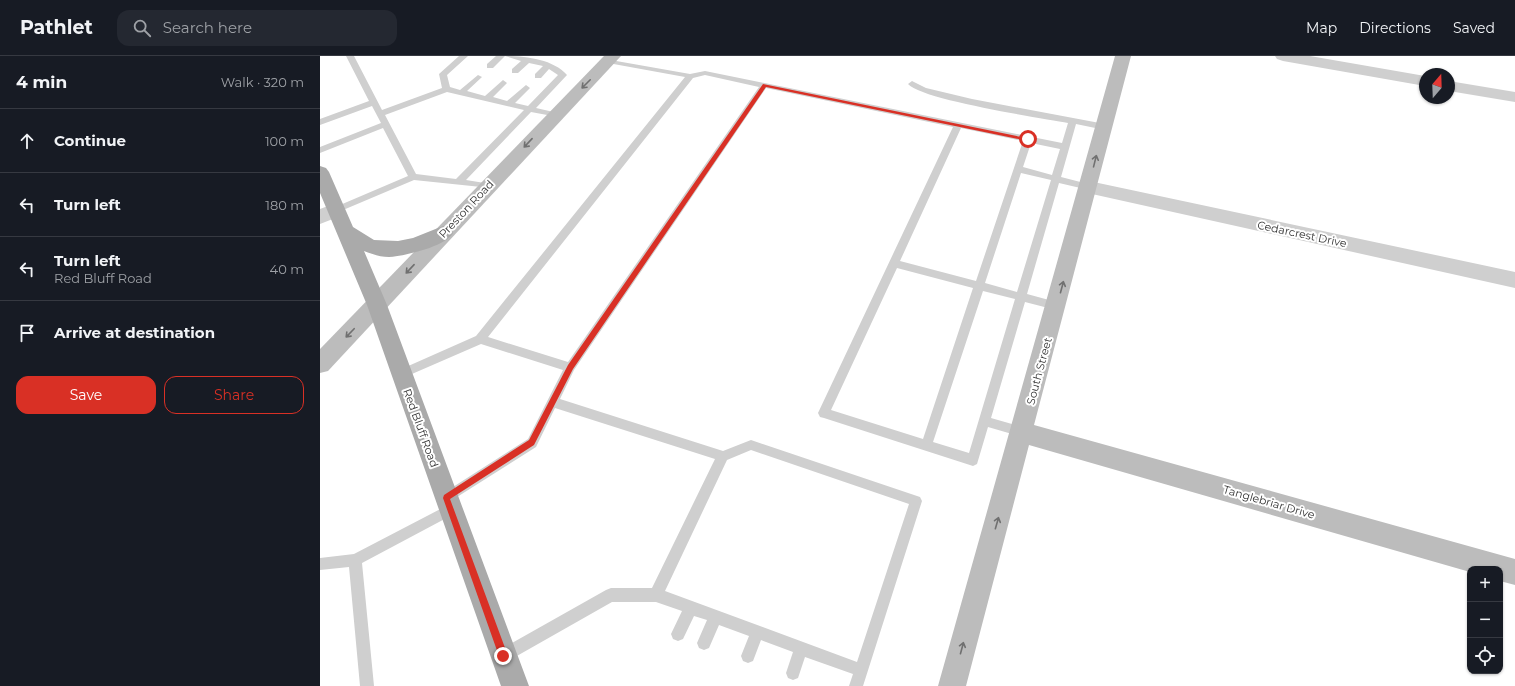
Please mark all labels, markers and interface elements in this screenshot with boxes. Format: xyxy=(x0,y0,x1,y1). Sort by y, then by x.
search box xyxy=(117,10,397,46)
text: Pathlet xyxy=(20,16,93,39)
icon: search xyxy=(131,17,153,39)
text: Search here xyxy=(163,18,252,37)
text: Map xyxy=(1306,19,1337,37)
text: Directions xyxy=(1359,19,1431,37)
text: Saved xyxy=(1453,19,1495,37)
north arrow xyxy=(1419,68,1455,104)
text: 4 min xyxy=(16,72,67,92)
text: Walk · 320 m xyxy=(221,74,304,90)
one-way arrow xyxy=(581,79,591,89)
icon: ahead xyxy=(16,130,38,152)
route start xyxy=(1019,130,1037,148)
text: Continue xyxy=(54,131,126,150)
text: 100 m xyxy=(265,133,304,149)
one-way arrow xyxy=(524,138,533,148)
one-way arrow xyxy=(1092,155,1100,168)
street label: Preston Road xyxy=(436,177,496,241)
icon: left xyxy=(16,194,38,216)
text: Turn left xyxy=(54,195,121,214)
text: 180 m xyxy=(265,197,304,213)
street label: Cedarcrest Drive xyxy=(1256,218,1348,250)
text: Turn left xyxy=(54,251,121,270)
icon: left xyxy=(16,258,38,280)
text: 40 m xyxy=(270,261,304,277)
one-way arrow xyxy=(406,264,415,274)
text: Red Bluff Road xyxy=(54,270,152,286)
one-way arrow xyxy=(1059,280,1066,293)
icon: arrive xyxy=(16,322,38,344)
text: Arrive at destination xyxy=(54,323,215,342)
one-way arrow xyxy=(345,328,354,338)
street label: South Street xyxy=(1023,335,1055,406)
button: Save xyxy=(16,376,156,414)
button: Share xyxy=(164,376,304,414)
street label: Red Bluff Road xyxy=(400,387,442,469)
street label: Tanglebriar Drive xyxy=(1222,482,1317,522)
one-way arrow xyxy=(993,517,1001,530)
map controls xyxy=(1467,566,1503,674)
button: + xyxy=(1467,566,1503,602)
button: − xyxy=(1467,602,1503,638)
button: locate xyxy=(1467,638,1503,674)
one-way arrow xyxy=(959,642,966,655)
route end xyxy=(494,647,512,665)

